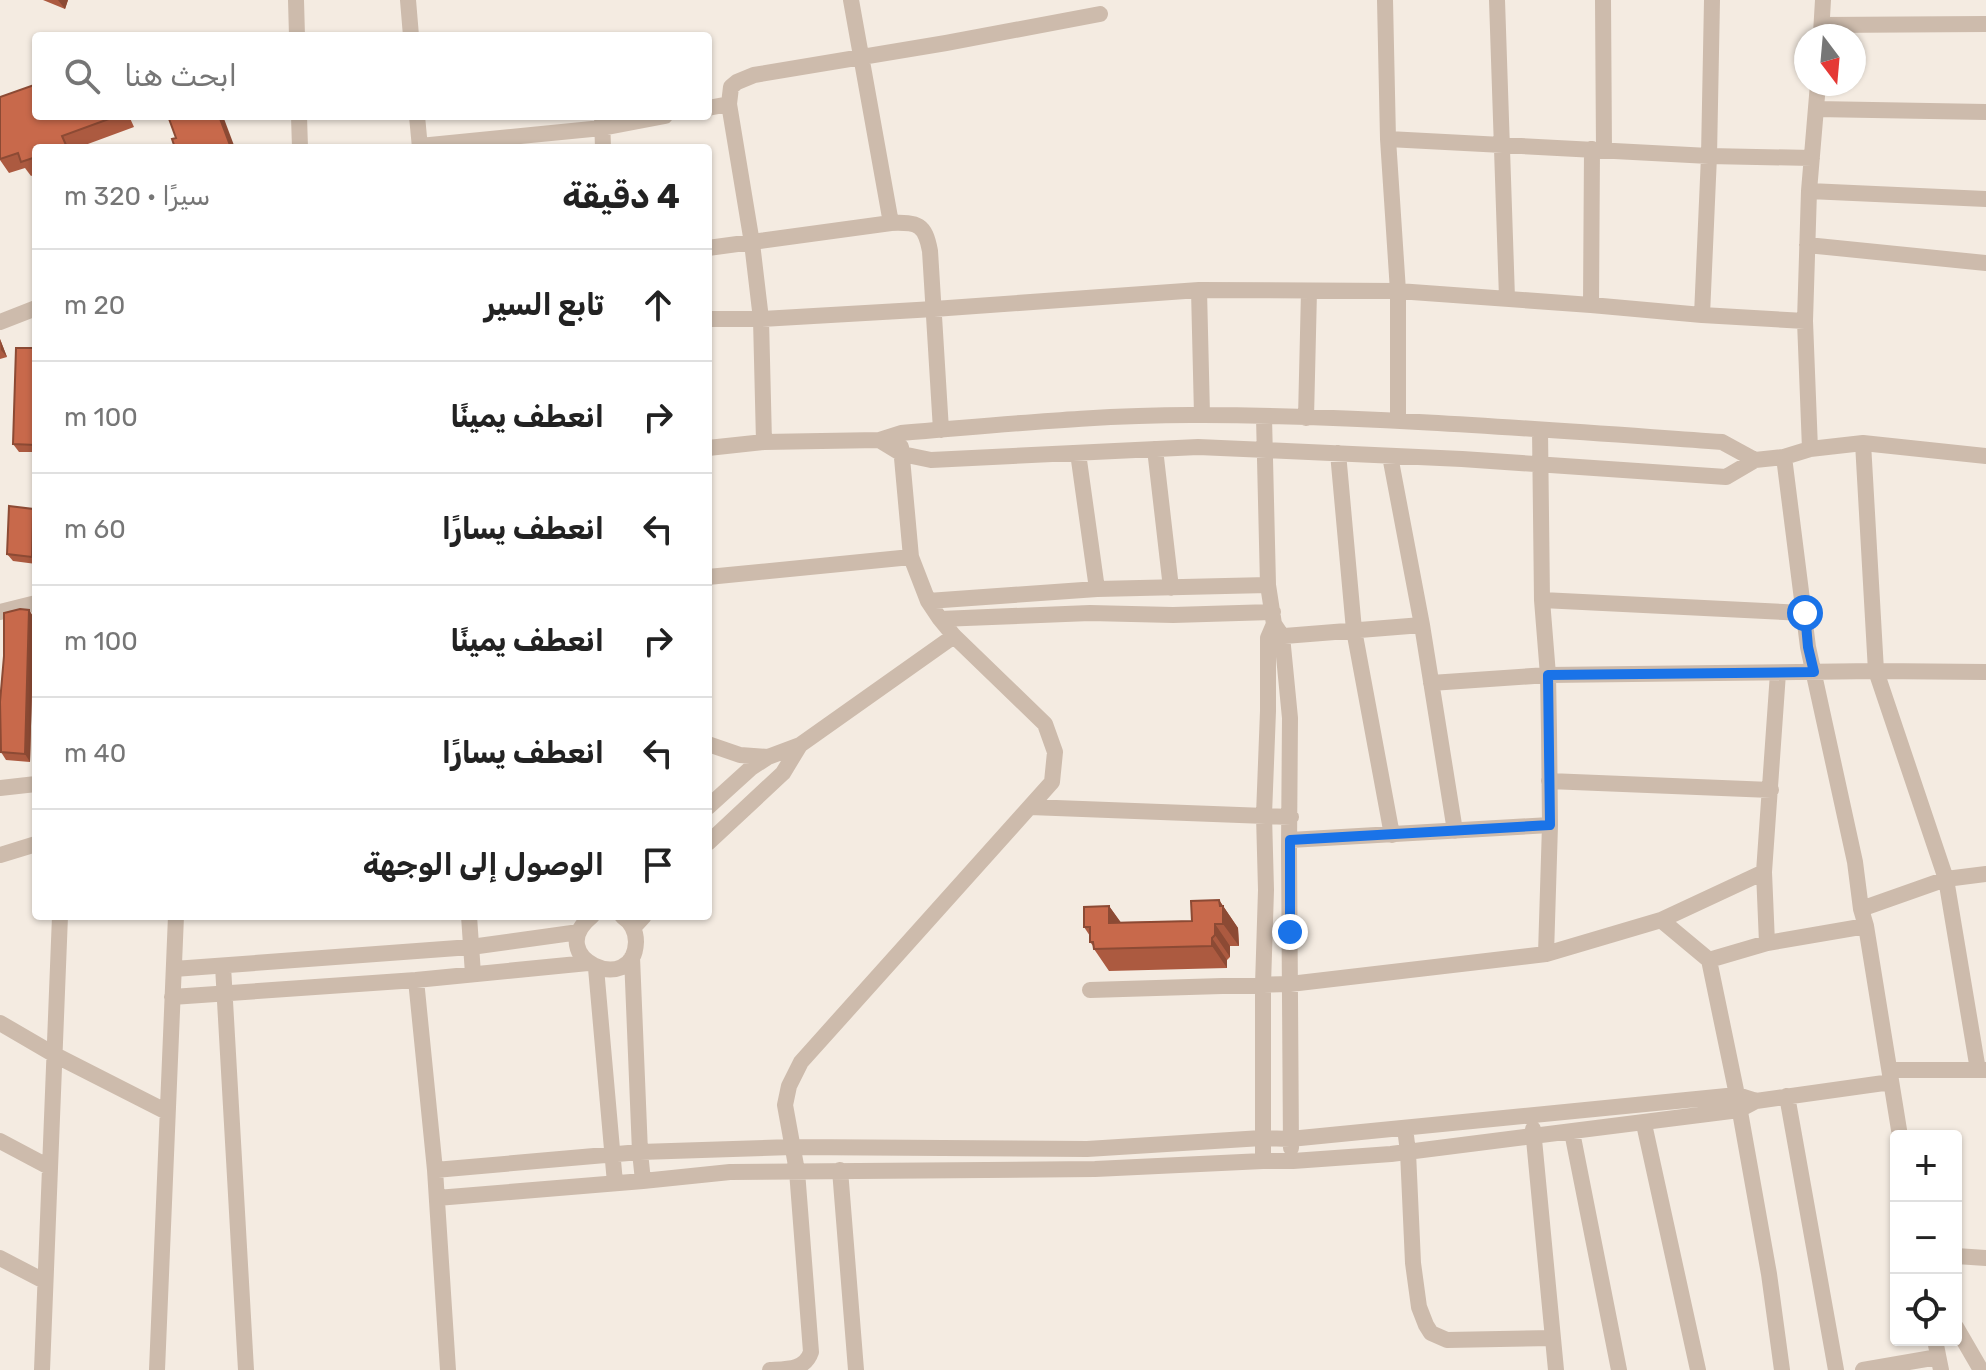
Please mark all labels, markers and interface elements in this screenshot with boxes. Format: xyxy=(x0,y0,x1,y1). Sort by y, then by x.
north arrow xyxy=(1794,24,1866,96)
search box xyxy=(32,32,712,120)
icon: search xyxy=(60,54,104,98)
text: ابحث هنا xyxy=(124,58,237,94)
text: 4 دقيقة xyxy=(562,176,680,217)
text: سيرًا · 320 m xyxy=(64,181,210,212)
icon: ahead xyxy=(636,283,680,327)
text: تابع السير xyxy=(484,287,604,323)
text: 20 m xyxy=(64,290,125,321)
icon: right xyxy=(636,395,680,439)
text: انعطف يمينًا xyxy=(450,399,604,435)
text: 100 m xyxy=(64,402,138,433)
icon: left xyxy=(636,507,680,551)
text: انعطف يسارًا xyxy=(442,511,604,547)
text: 60 m xyxy=(64,514,126,545)
route start xyxy=(1787,595,1823,631)
icon: right xyxy=(636,619,680,663)
text: انعطف يمينًا xyxy=(450,623,604,659)
text: 100 m xyxy=(64,626,138,657)
icon: left xyxy=(636,731,680,775)
text: انعطف يسارًا xyxy=(442,735,604,771)
text: 40 m xyxy=(64,738,126,769)
icon: arrive xyxy=(636,843,680,887)
text: الوصول إلى الوجهة xyxy=(363,847,604,883)
route end xyxy=(1272,914,1308,950)
map controls xyxy=(1890,1130,1962,1346)
button: + xyxy=(1890,1130,1962,1202)
button: − xyxy=(1890,1202,1962,1274)
button: locate xyxy=(1890,1274,1962,1346)

